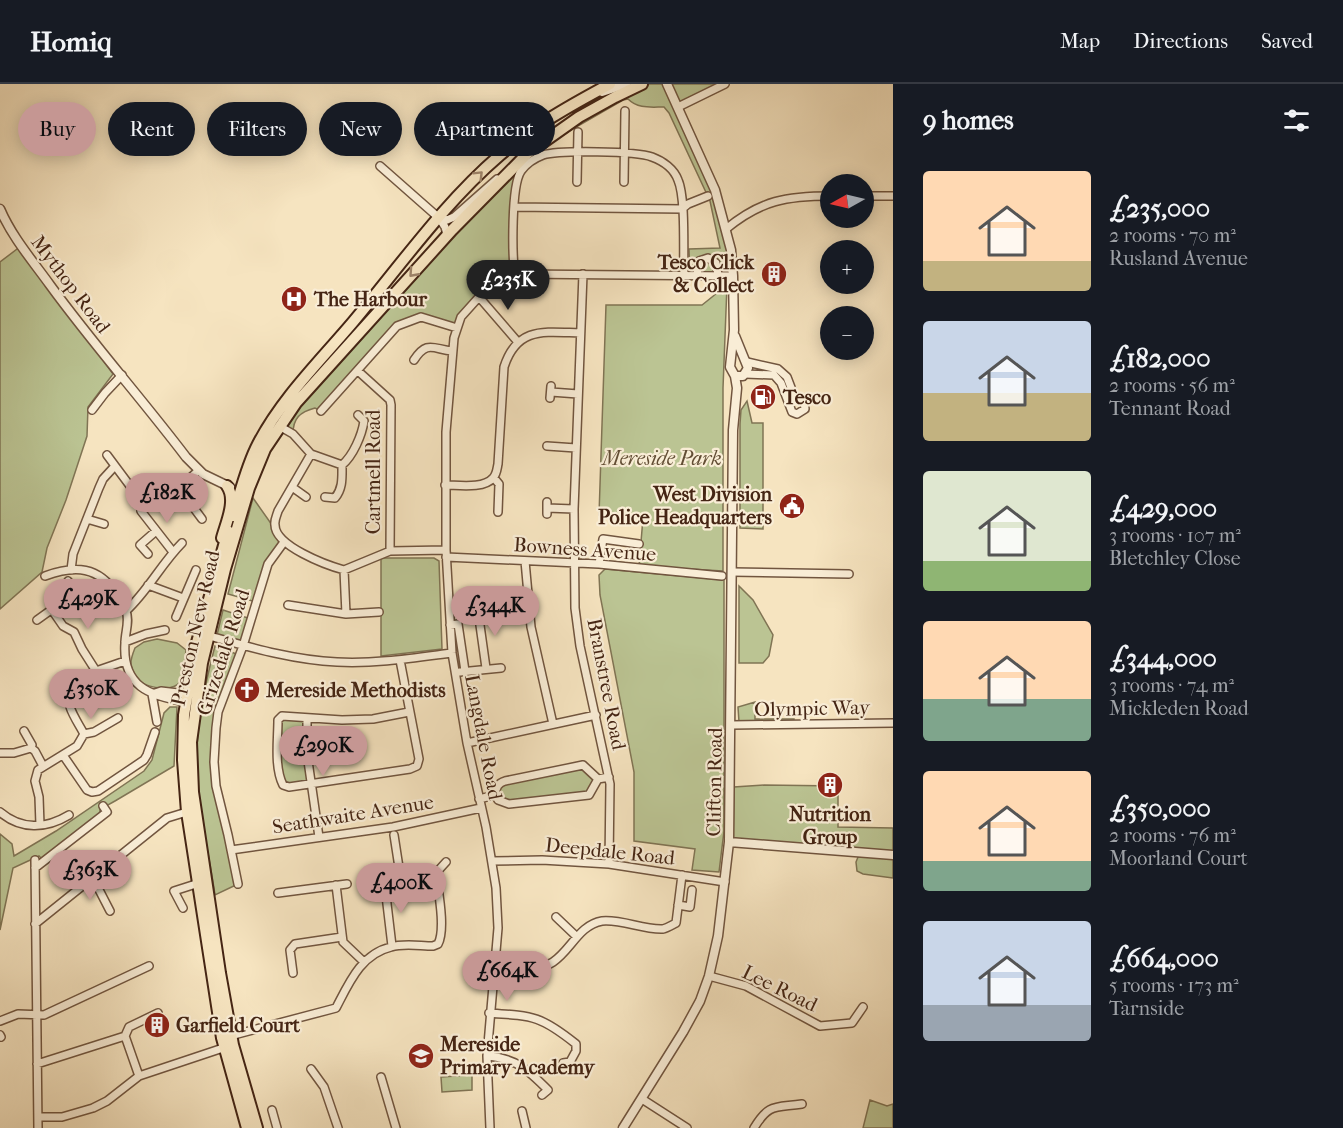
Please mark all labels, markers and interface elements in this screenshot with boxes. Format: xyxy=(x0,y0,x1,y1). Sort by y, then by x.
text: Homiq xyxy=(30,25,112,58)
text: Map xyxy=(1060,29,1100,53)
text: Directions xyxy=(1133,29,1228,53)
text: Saved xyxy=(1261,29,1313,53)
chip: Buy xyxy=(18,102,96,156)
chip: Rent xyxy=(108,102,195,156)
chip: Filters xyxy=(207,102,307,156)
chip: New xyxy=(319,102,402,156)
chip: Apartment xyxy=(414,102,555,156)
icon: filters xyxy=(1280,104,1313,137)
text: 9 homes xyxy=(923,105,1014,136)
one-way arrow xyxy=(471,171,482,182)
north arrow xyxy=(820,174,874,228)
map controls xyxy=(820,174,874,360)
text: £235,000 xyxy=(1109,193,1210,224)
icon: home xyxy=(971,195,1043,267)
text: 2 rooms · 70 m² xyxy=(1109,224,1236,247)
street label: Mythop Road xyxy=(26,231,116,339)
button: + xyxy=(820,240,874,294)
text: Rusland Avenue xyxy=(1109,247,1248,270)
place label: Tesco Click & Collect xyxy=(657,251,755,297)
building icon: Tesco Click & Collect xyxy=(759,259,789,289)
pin: £235K xyxy=(466,260,550,311)
one-way arrow xyxy=(409,266,420,277)
text: £235K xyxy=(480,268,536,291)
hospital icon: The Harbour xyxy=(279,284,309,314)
place label: The Harbour xyxy=(313,288,428,311)
button: − xyxy=(820,306,874,360)
text: £182,000 xyxy=(1109,343,1210,374)
icon: home xyxy=(971,345,1043,417)
text: 2 rooms · 56 m² xyxy=(1109,374,1235,397)
fuel station icon: Tesco xyxy=(748,382,778,412)
place label: Tesco xyxy=(782,386,831,409)
text: Tennant Road xyxy=(1109,397,1231,420)
street label: Cartmell Road xyxy=(362,409,385,534)
park label: Mereside Park xyxy=(600,447,722,470)
pin: £182K xyxy=(125,473,209,524)
text: £182K xyxy=(139,481,195,504)
place label: West Division Police Headquarters xyxy=(598,483,773,529)
public building icon: West Division Police Headquarters xyxy=(777,491,807,521)
text: £429,000 xyxy=(1109,493,1217,524)
icon: home xyxy=(971,495,1043,567)
text: 3 rooms · 107 m² xyxy=(1109,524,1241,547)
street label: Bowness Avenue xyxy=(513,533,657,566)
street label: Preston New Road xyxy=(166,547,225,708)
text: Bletchley Close xyxy=(1109,547,1241,570)
pin: £429K xyxy=(46,579,130,630)
street label: Grizedale Road xyxy=(192,585,255,718)
pin: £344K xyxy=(453,586,537,637)
text: £429K xyxy=(58,587,118,610)
text: £344K xyxy=(465,594,525,617)
street label: Branstree Road xyxy=(582,616,631,753)
text: £344,000 xyxy=(1109,643,1217,674)
icon: home xyxy=(971,645,1043,717)
pin: £350K xyxy=(49,669,133,720)
street label: Langdale Road xyxy=(460,672,507,803)
text: 3 rooms · 74 m² xyxy=(1109,674,1234,697)
church icon: Mereside Methodists xyxy=(232,675,262,705)
text: £350K xyxy=(63,677,119,700)
place label: Mereside Methodists xyxy=(265,679,446,702)
street label: Olympic Way xyxy=(754,696,871,721)
text: Mickleden Road xyxy=(1109,697,1249,720)
pin: £290K xyxy=(281,726,365,777)
street label: Clifton Road xyxy=(702,726,727,837)
text: £290K xyxy=(293,734,353,757)
building icon: Nutrition Group xyxy=(815,770,845,800)
street label: Seathwaite Avenue xyxy=(271,790,435,839)
text: £350,000 xyxy=(1109,793,1211,824)
icon: home xyxy=(971,795,1043,867)
place label: Nutrition Group xyxy=(789,803,871,849)
text: 2 rooms · 76 m² xyxy=(1109,824,1236,847)
street label: Deepdale Road xyxy=(544,833,677,870)
text: Moorland Court xyxy=(1109,847,1248,870)
pin: £363K xyxy=(48,850,132,901)
text: £363K xyxy=(62,858,118,881)
pin: £400K xyxy=(359,863,443,914)
text: £400K xyxy=(370,871,432,894)
text: £664,000 xyxy=(1109,943,1219,974)
icon: home xyxy=(971,945,1043,1017)
pin: £664K xyxy=(465,951,549,1002)
text: £664K xyxy=(476,959,538,982)
street label: Lee Road xyxy=(738,960,822,1017)
text: 5 rooms · 173 m² xyxy=(1109,974,1239,997)
text: Tarnside xyxy=(1109,997,1184,1020)
building icon: Garfield Court xyxy=(142,1010,172,1040)
place label: Garfield Court xyxy=(176,1014,301,1037)
place label: Mereside Primary Academy xyxy=(439,1033,596,1079)
school or university icon: Mereside Primary Academy xyxy=(406,1041,436,1071)

